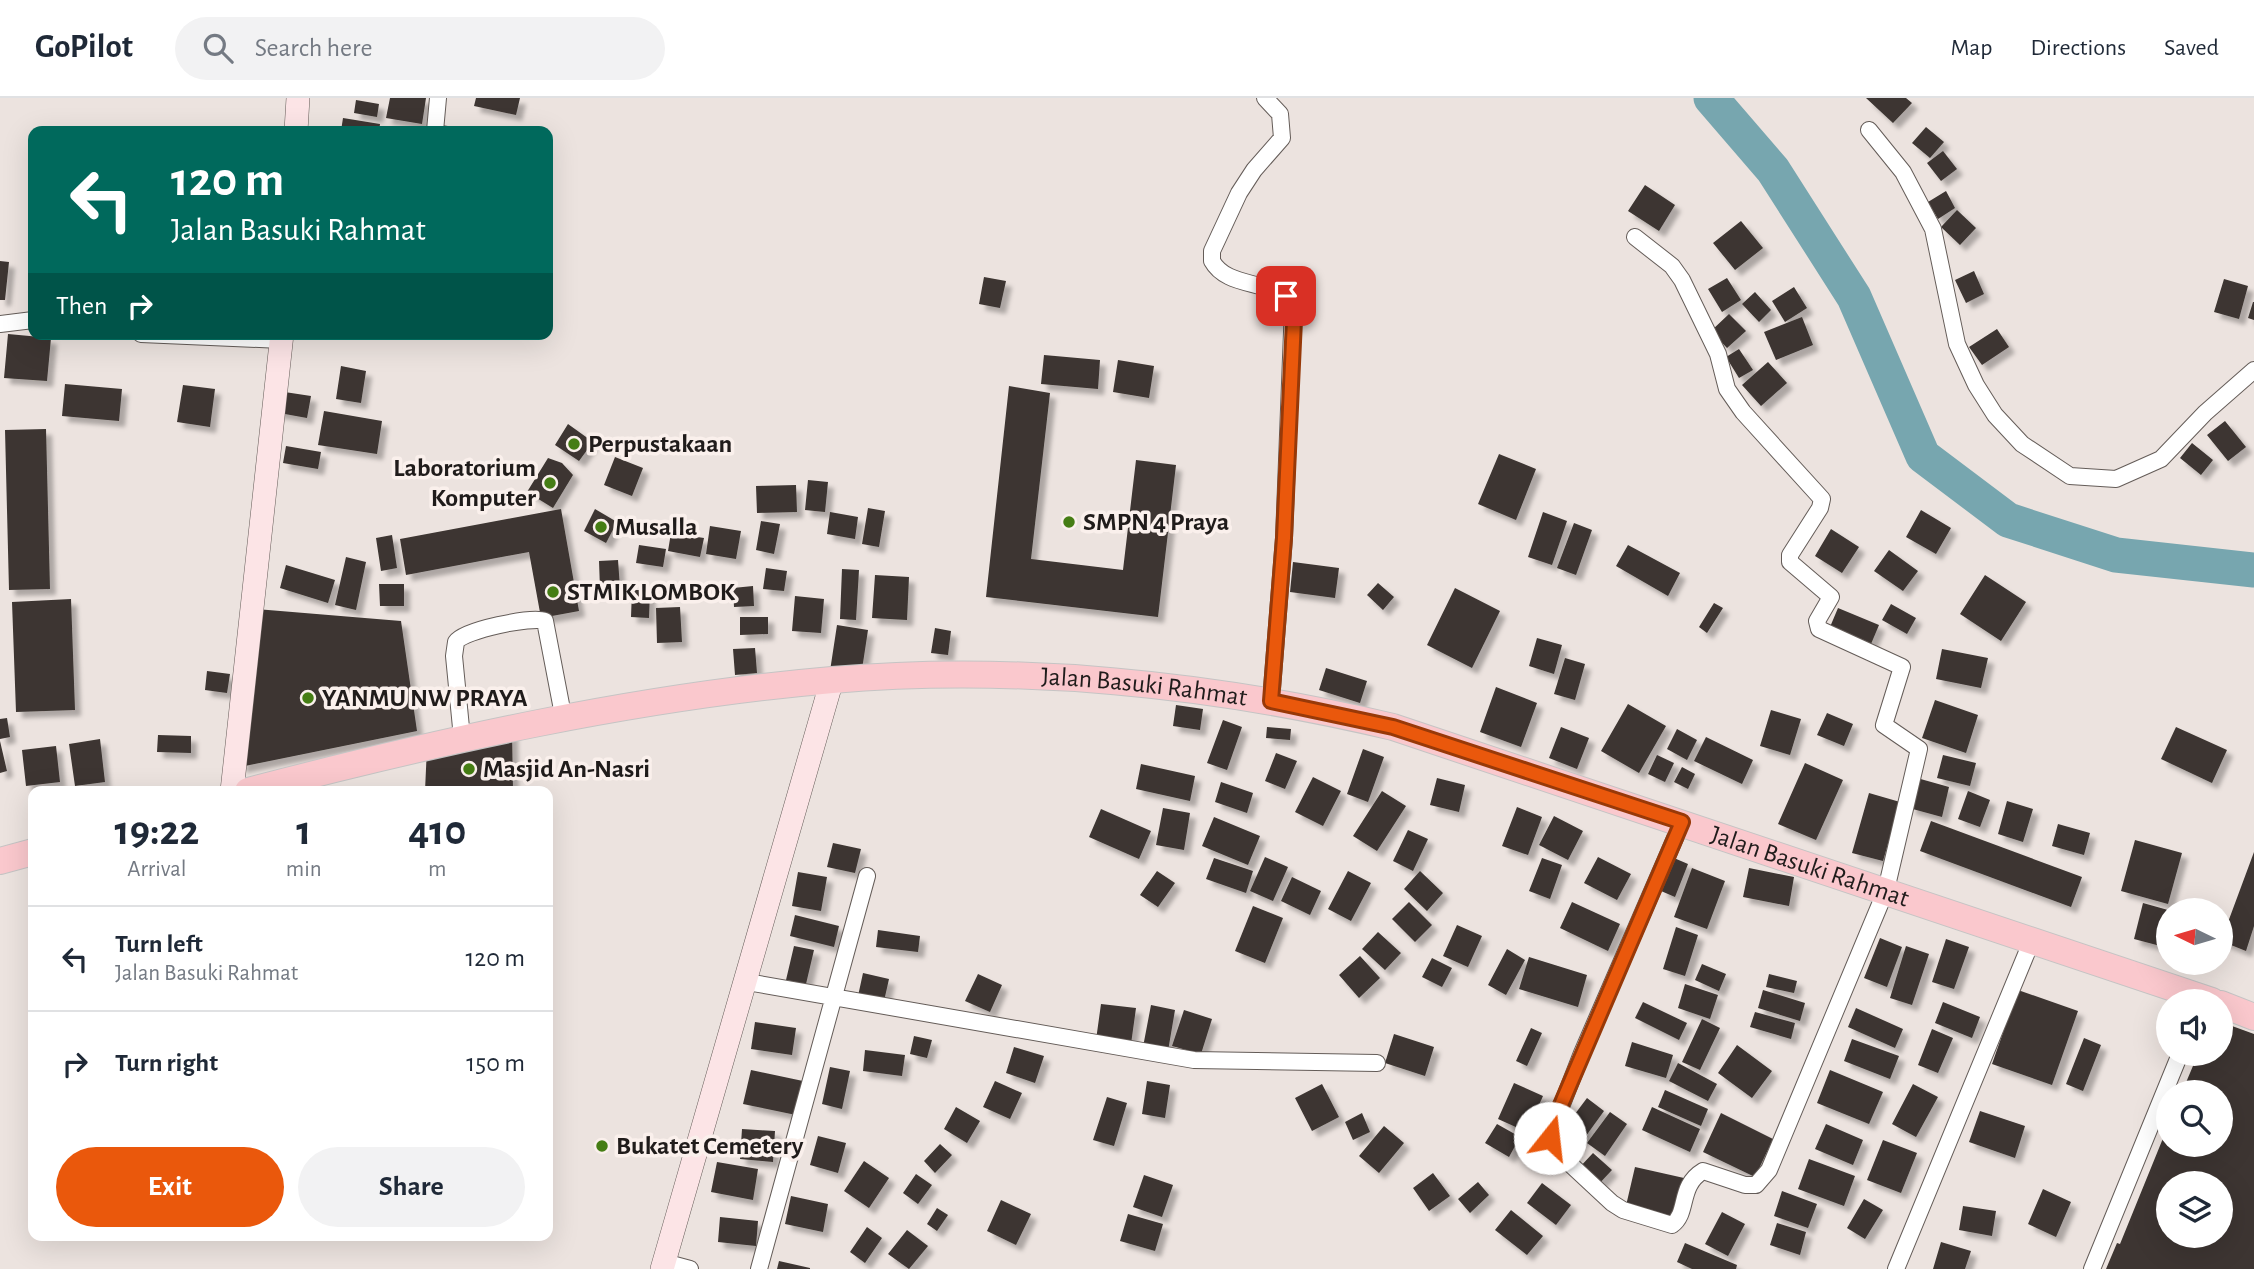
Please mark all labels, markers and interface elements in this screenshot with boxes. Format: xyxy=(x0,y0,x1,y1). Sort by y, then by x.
search box xyxy=(175,17,665,80)
icon: search xyxy=(199,29,237,67)
text: GoPilot xyxy=(35,31,133,64)
text: Search here xyxy=(255,35,372,61)
text: Map xyxy=(1950,36,1992,60)
text: Directions xyxy=(2030,36,2126,60)
text: Saved xyxy=(2164,36,2219,60)
icon: left xyxy=(56,154,147,245)
text: 120 m xyxy=(171,156,284,205)
text: Jalan Basuki Rahmat xyxy=(171,214,426,246)
pin xyxy=(1256,266,1316,326)
icon: arrive xyxy=(1267,277,1305,315)
icon: right xyxy=(121,287,159,325)
text: Then xyxy=(56,293,107,319)
place label: Perpustakaan xyxy=(588,431,732,457)
marker: Perpustakaan xyxy=(566,436,582,452)
place label: Laboratorium Komputer xyxy=(393,455,536,511)
marker: Laboratorium Komputer xyxy=(542,475,558,491)
place label: SMPN 4 Praya xyxy=(1083,509,1229,535)
place label: Musalla xyxy=(615,514,698,540)
marker: SMPN 4 Praya xyxy=(1061,514,1077,530)
marker: Musalla xyxy=(593,519,609,535)
place label: STMIK LOMBOK xyxy=(567,579,736,605)
marker: STMIK LOMBOK xyxy=(545,584,561,600)
street label: Jalan Basuki Rahmat xyxy=(1040,663,1249,711)
place label: YANMU NW PRAYA xyxy=(322,685,528,711)
marker: YANMU NW PRAYA xyxy=(300,690,316,706)
place label: Masjid An-Nasri xyxy=(483,756,650,782)
marker: Masjid An-Nasri xyxy=(461,761,477,777)
text: 19:22 xyxy=(115,810,199,852)
text: 1 xyxy=(296,810,311,852)
text: 410 xyxy=(408,810,466,852)
street label: Jalan Basuki Rahmat xyxy=(1707,821,1912,912)
text: Arrival xyxy=(127,858,186,881)
text: min xyxy=(286,858,322,881)
text: m xyxy=(428,858,446,881)
north arrow xyxy=(2156,898,2233,975)
map controls xyxy=(2156,898,2233,1248)
text: Turn left xyxy=(115,931,203,957)
icon: left xyxy=(56,940,94,978)
text: 120 m xyxy=(465,945,525,971)
text: Jalan Basuki Rahmat xyxy=(115,962,298,985)
button: sound xyxy=(2156,989,2233,1066)
icon: right xyxy=(56,1045,94,1083)
text: Turn right xyxy=(115,1050,218,1076)
text: 150 m xyxy=(466,1050,525,1076)
button: search xyxy=(2156,1080,2233,1157)
position arrow xyxy=(1513,1101,1587,1175)
place label: Bukatet Cemetery xyxy=(616,1133,804,1159)
marker: Bukatet Cemetery xyxy=(594,1138,610,1154)
button: Exit xyxy=(56,1147,284,1227)
button: Share xyxy=(298,1147,525,1227)
button: layers xyxy=(2156,1171,2233,1248)

